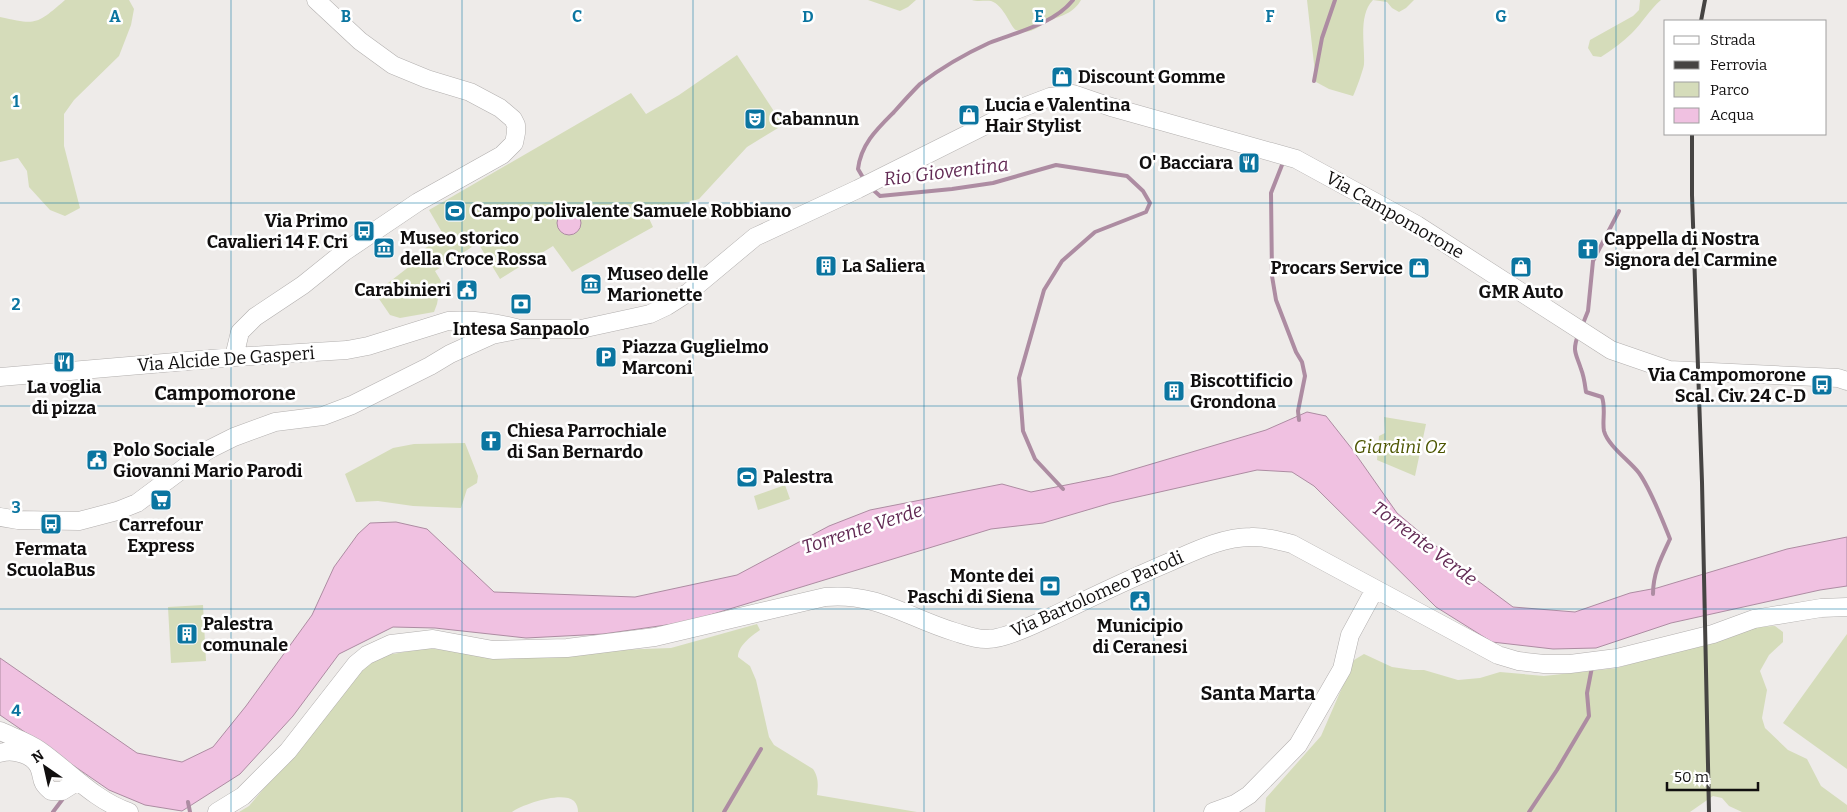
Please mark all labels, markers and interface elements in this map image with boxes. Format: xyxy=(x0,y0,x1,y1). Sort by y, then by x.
text: A xyxy=(109,7,121,26)
text: B xyxy=(341,7,351,26)
text: C xyxy=(572,7,582,26)
text: D xyxy=(802,7,814,26)
text: E xyxy=(1034,7,1044,26)
text: F xyxy=(1266,7,1275,26)
text: G xyxy=(1495,7,1507,26)
legend xyxy=(1664,20,1827,135)
text: Strada xyxy=(1710,31,1756,49)
text: Ferrovia xyxy=(1710,56,1767,74)
shop icon: Discount Gomme xyxy=(1050,65,1074,89)
place label: Discount Gomme xyxy=(1078,66,1226,88)
text: Parco xyxy=(1710,81,1749,99)
text: 1 xyxy=(13,92,20,111)
place label: Lucia e Valentina Hair Stylist xyxy=(985,94,1131,137)
shop icon: Lucia e Valentina Hair Stylist xyxy=(957,103,981,127)
text: Acqua xyxy=(1710,106,1754,124)
theatre icon: Cabannun xyxy=(743,107,767,131)
place label: Cabannun xyxy=(771,108,859,130)
restaurant icon: O' Bacciara xyxy=(1237,151,1261,175)
water label: Rio Gioventina xyxy=(882,152,1010,191)
place label: O' Bacciara xyxy=(1139,152,1233,174)
street label: Via Campomorone xyxy=(1322,166,1468,264)
sports icon: Campo polivalente Samuele Robbiano xyxy=(443,199,467,223)
place label: Campo polivalente Samuele Robbiano xyxy=(471,200,791,222)
place label: Via Primo Cavalieri 14 F. Cri xyxy=(207,210,348,253)
bus stop icon: Via Primo Cavalieri 14 F. Cri xyxy=(352,219,376,243)
place label: Museo storico della Croce Rossa xyxy=(400,227,547,270)
place label: Cappella di Nostra Signora del Carmine xyxy=(1604,228,1777,271)
museum icon: Museo storico della Croce Rossa xyxy=(372,236,396,260)
church icon: Cappella di Nostra Signora del Carmine xyxy=(1576,237,1600,261)
building icon: La Saliera xyxy=(814,254,838,278)
place label: La Saliera xyxy=(842,255,925,277)
shop icon: GMR Auto xyxy=(1509,255,1533,279)
shop icon: Procars Service xyxy=(1407,256,1431,280)
place label: Procars Service xyxy=(1271,257,1403,279)
place label: Museo delle Marionette xyxy=(607,263,708,306)
museum icon: Museo delle Marionette xyxy=(579,272,603,296)
public building icon: Carabinieri xyxy=(455,278,479,302)
place label: Carabinieri xyxy=(354,279,451,301)
place label: GMR Auto xyxy=(1479,281,1563,303)
bank icon: Intesa Sanpaolo xyxy=(509,292,533,316)
text: 2 xyxy=(11,295,21,314)
place label: Intesa Sanpaolo xyxy=(453,318,589,340)
place label: Piazza Guglielmo Marconi xyxy=(622,336,769,379)
street label: Via Alcide De Gasperi xyxy=(137,342,315,376)
parking icon: Piazza Guglielmo Marconi xyxy=(594,345,618,369)
restaurant icon: La voglia di pizza xyxy=(52,350,76,374)
place label: Via Campomorone Scal. Civ. 24 C-D xyxy=(1648,364,1806,407)
place label: Biscottificio Grondona xyxy=(1190,370,1293,413)
bus stop icon: Via Campomorone Scal. Civ. 24 C-D xyxy=(1810,373,1834,397)
place label: La voglia di pizza xyxy=(27,376,101,419)
building icon: Biscottificio Grondona xyxy=(1162,379,1186,403)
district label: Campomorone xyxy=(154,381,296,405)
place label: Chiesa Parrochiale di San Bernardo xyxy=(507,420,667,463)
church icon: Chiesa Parrochiale di San Bernardo xyxy=(479,429,503,453)
park label: Giardini Oz xyxy=(1354,436,1447,458)
place label: Polo Sociale Giovanni Mario Parodi xyxy=(113,439,303,482)
public building icon: Polo Sociale Giovanni Mario Parodi xyxy=(85,448,109,472)
sports icon: Palestra xyxy=(735,465,759,489)
place label: Palestra xyxy=(763,466,833,488)
supermarket icon: Carrefour Express xyxy=(149,488,173,512)
water label: Torrente Verde xyxy=(1368,496,1482,591)
text: 3 xyxy=(11,498,21,517)
water label: Torrente Verde xyxy=(799,498,926,559)
bus stop icon: Fermata ScuolaBus xyxy=(39,512,63,536)
place label: Carrefour Express xyxy=(119,514,204,557)
place label: Fermata ScuolaBus xyxy=(7,538,96,581)
street label: Via Bartolomeo Parodi xyxy=(1007,546,1187,642)
place label: Monte dei Paschi di Siena xyxy=(907,565,1034,608)
bank icon: Monte dei Paschi di Siena xyxy=(1038,574,1062,598)
public building icon: Municipio di Ceranesi xyxy=(1128,589,1152,613)
place label: Palestra comunale xyxy=(203,613,288,656)
place label: Municipio di Ceranesi xyxy=(1093,615,1188,658)
building icon: Palestra comunale xyxy=(175,622,199,646)
district label: Santa Marta xyxy=(1200,681,1316,705)
text: 4 xyxy=(11,701,21,720)
north arrow xyxy=(20,742,70,792)
text: N xyxy=(29,746,47,767)
scale bar xyxy=(1667,760,1758,792)
text: 50 m xyxy=(1674,768,1710,786)

